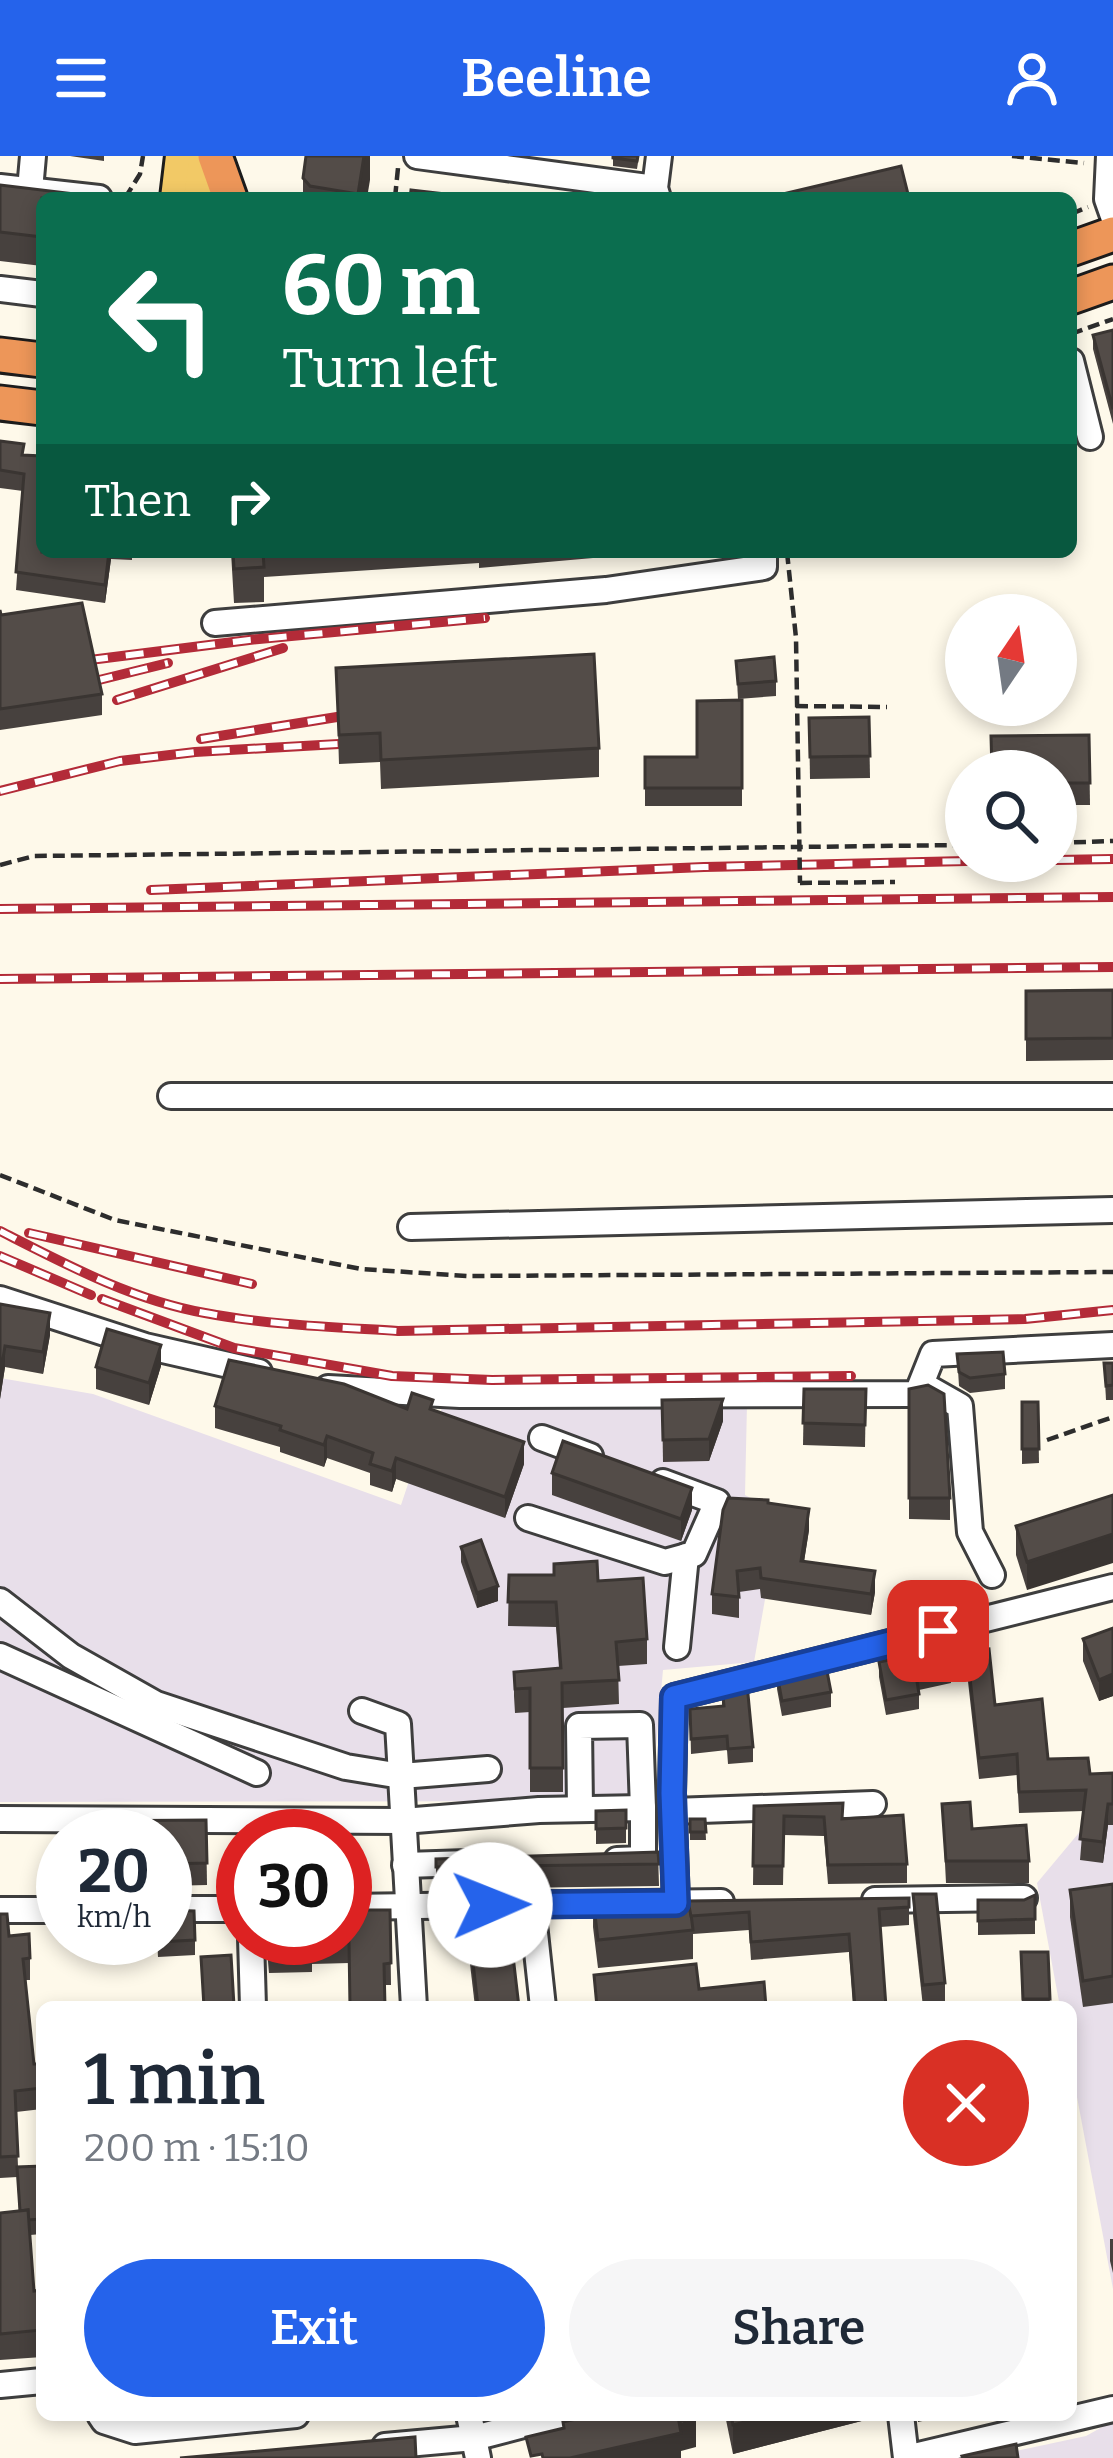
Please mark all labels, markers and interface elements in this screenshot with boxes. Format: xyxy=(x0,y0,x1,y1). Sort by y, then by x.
icon: menu xyxy=(48,45,114,111)
icon: person xyxy=(999,45,1065,111)
text: Beeline xyxy=(461,46,652,110)
text: 60 m xyxy=(282,235,480,336)
icon: left xyxy=(84,240,240,396)
text: Turn left xyxy=(282,337,498,401)
icon: right xyxy=(215,468,281,534)
text: Then xyxy=(84,474,191,528)
north arrow xyxy=(945,594,1077,726)
map controls xyxy=(945,594,1077,882)
button: search xyxy=(945,750,1077,882)
pin xyxy=(887,1580,989,1682)
icon: arrive xyxy=(905,1598,971,1664)
speed limit sign: 30 xyxy=(216,1809,372,1965)
text: 20 xyxy=(78,1836,150,1908)
position arrow xyxy=(427,1842,553,1968)
text: km/h xyxy=(77,1899,151,1935)
text: 1 min xyxy=(84,2037,265,2123)
button: close xyxy=(903,2040,1029,2166)
text: 200 m · 15:10 xyxy=(84,2125,310,2171)
button: Exit xyxy=(84,2259,545,2397)
button: Share xyxy=(569,2259,1029,2397)

